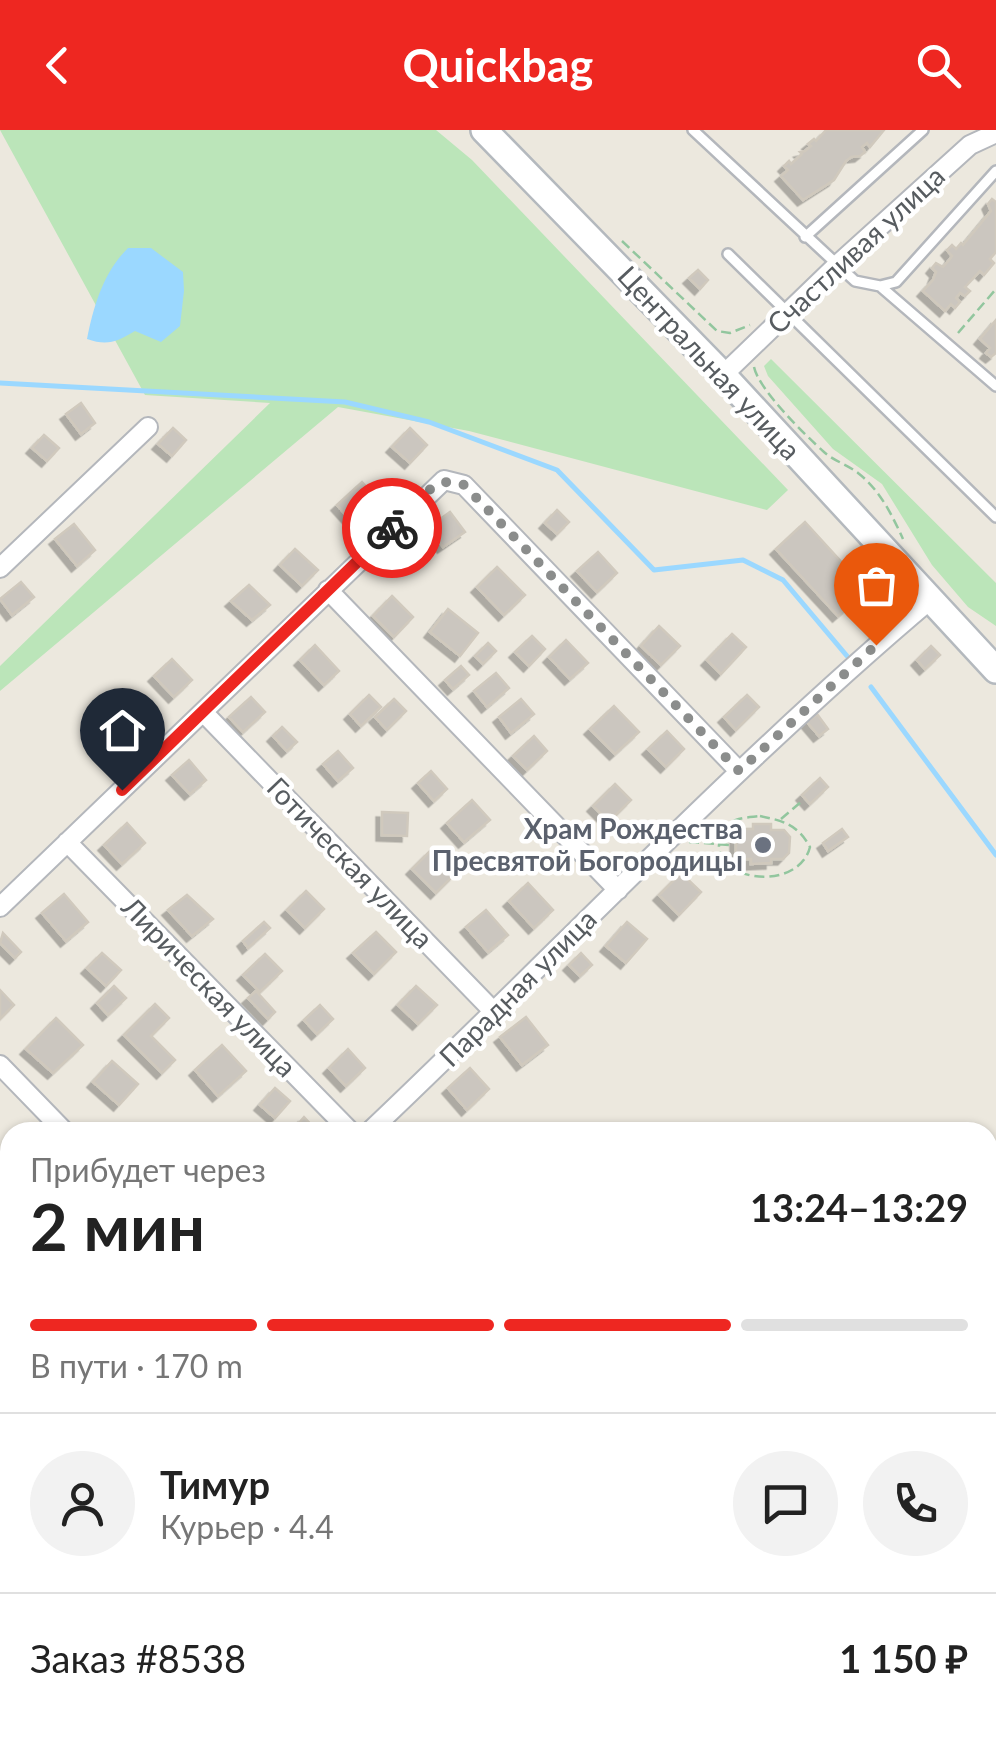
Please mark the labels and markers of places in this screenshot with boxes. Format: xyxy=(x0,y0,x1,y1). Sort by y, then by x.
pin xyxy=(834,543,919,646)
pin xyxy=(80,688,165,791)
place label: Храм Рождества Пресвятой Богородицы xyxy=(432,811,743,877)
marker: Храм Рождества Пресвятой Богородицы xyxy=(752,834,774,856)

